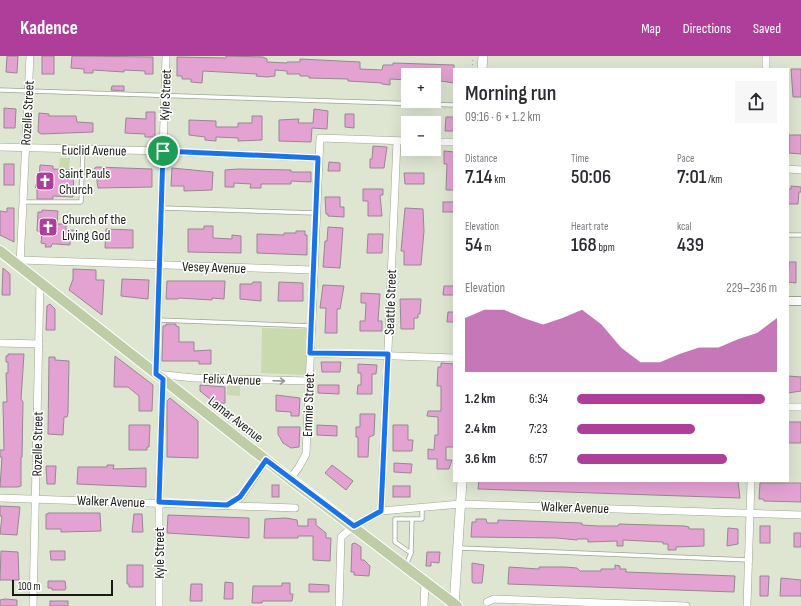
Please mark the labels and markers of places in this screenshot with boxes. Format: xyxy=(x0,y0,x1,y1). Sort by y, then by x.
pin xyxy=(146,134,180,168)
place label: Saint Pauls Church xyxy=(59,165,110,198)
church icon: Saint Pauls Church xyxy=(34,170,56,192)
place label: Church of the Living God xyxy=(62,211,126,244)
church icon: Church of the Living God xyxy=(37,216,59,238)

